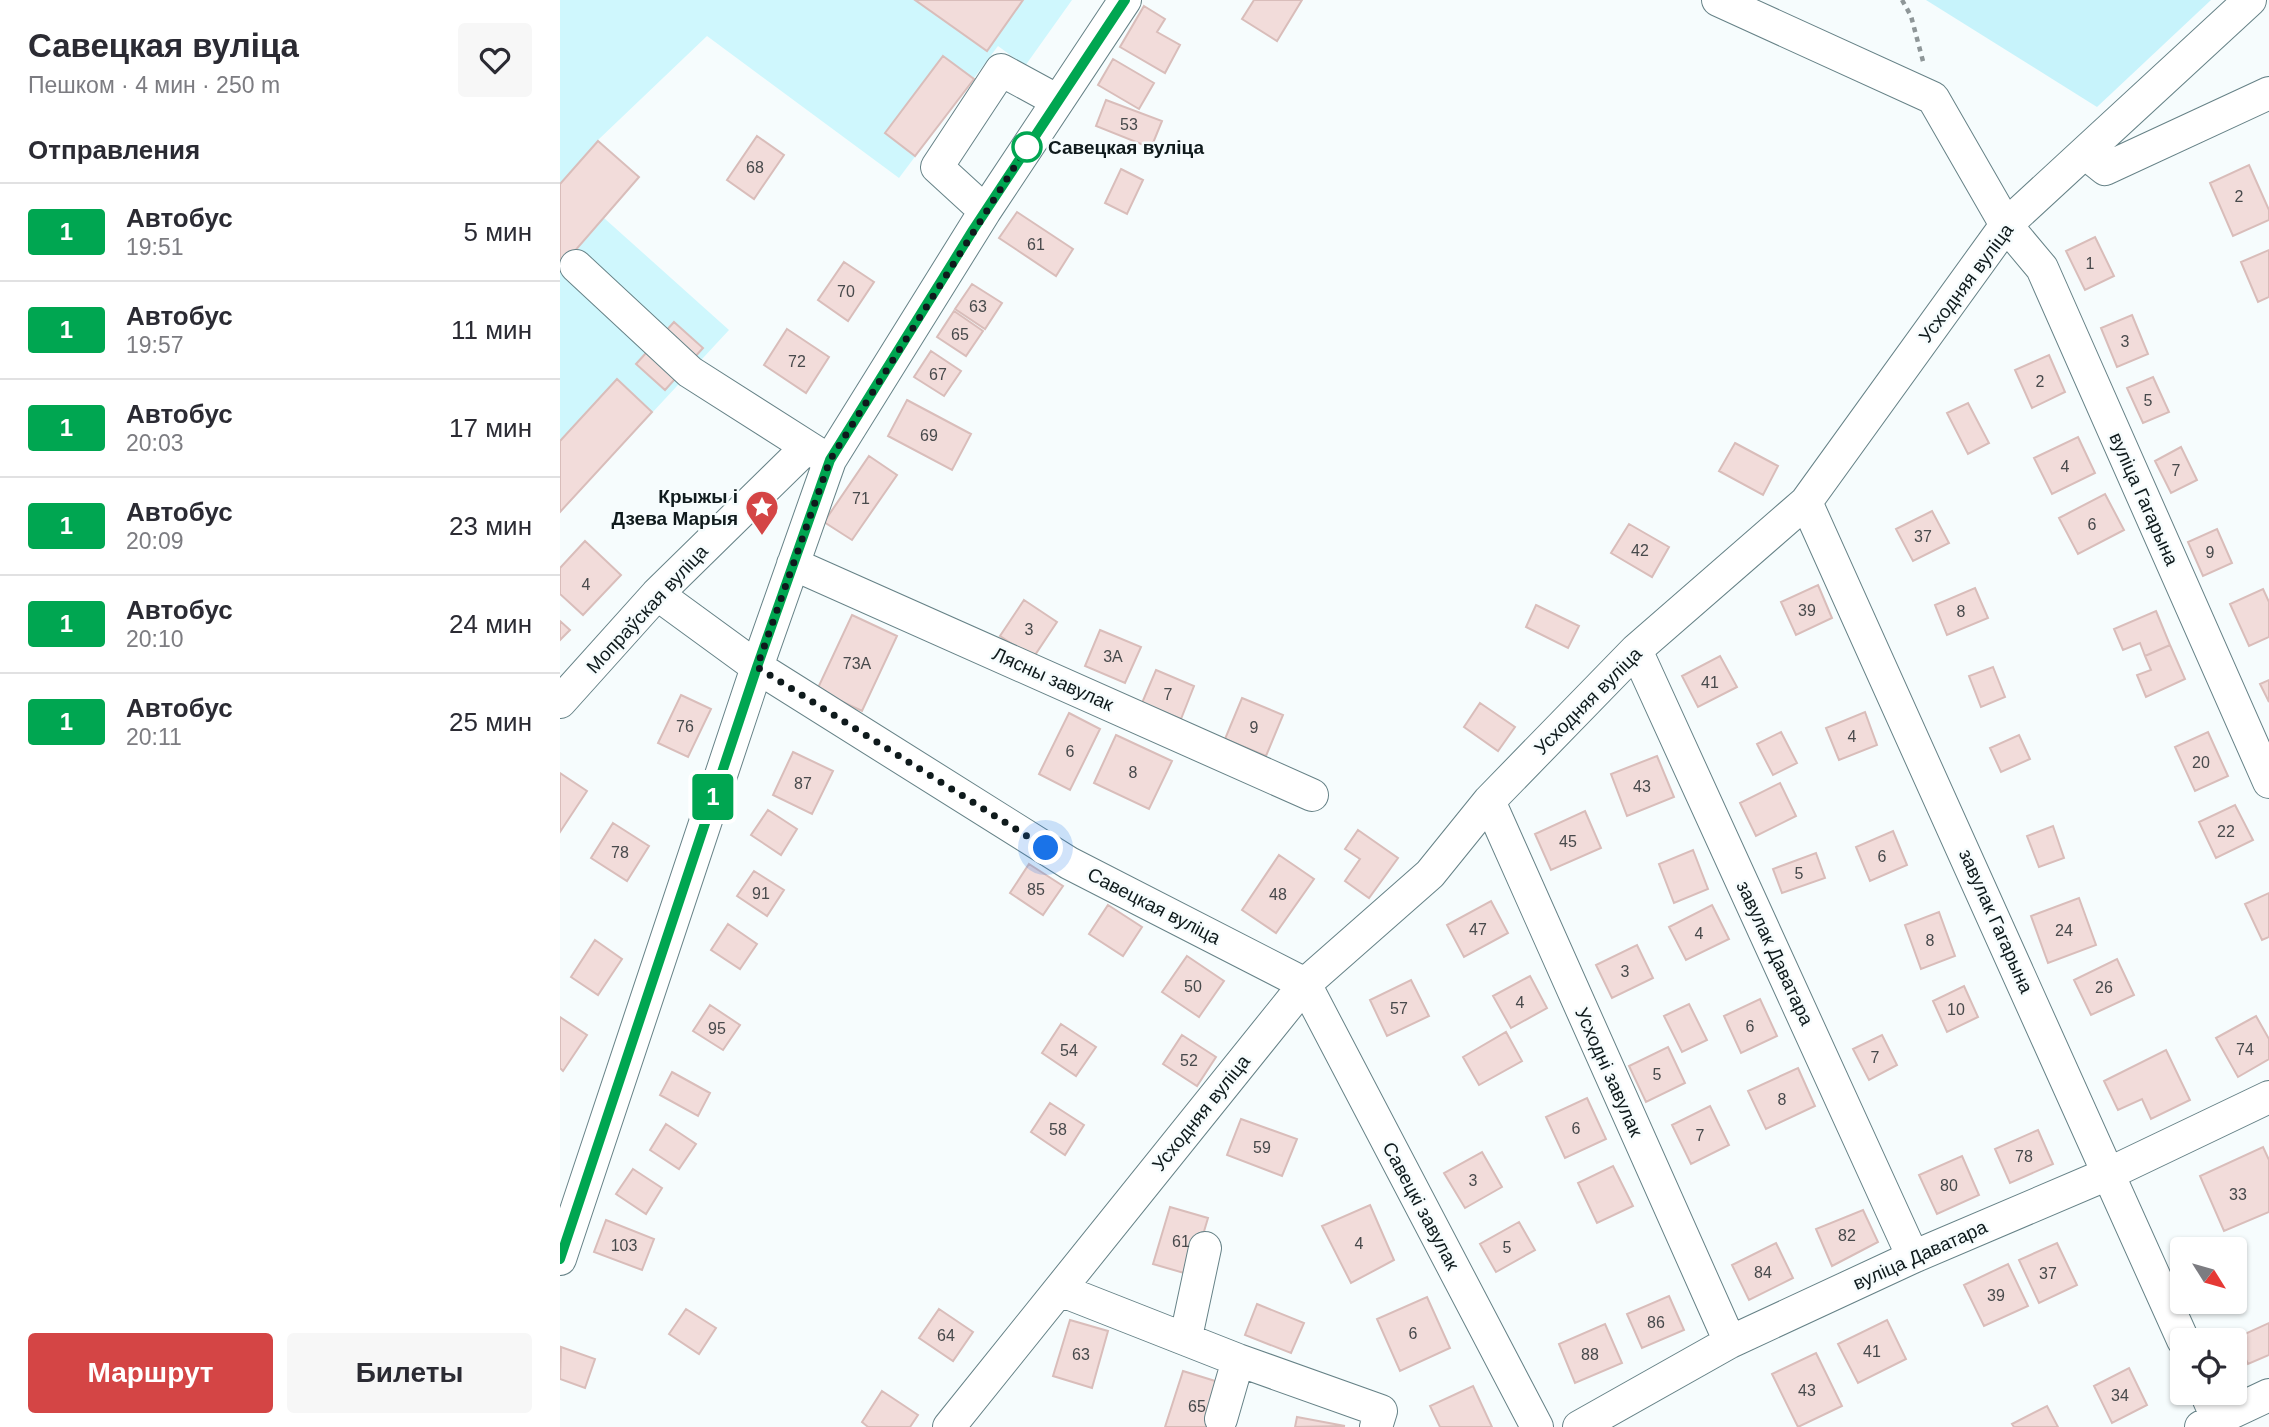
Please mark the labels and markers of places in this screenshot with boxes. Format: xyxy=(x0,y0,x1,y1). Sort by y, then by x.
marker: Савецкая вуліца xyxy=(1012,132,1042,162)
place label: Савецкая вуліца xyxy=(1048,137,1204,158)
place label: Крыжы і Дзева Марыя xyxy=(611,486,738,529)
place icon: Крыжы і Дзева Марыя xyxy=(743,488,781,537)

